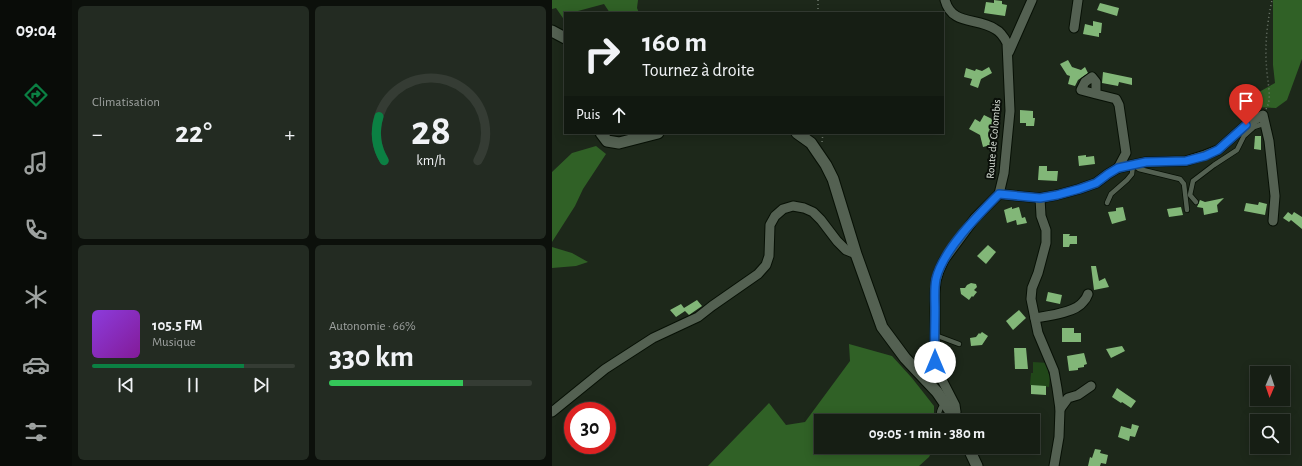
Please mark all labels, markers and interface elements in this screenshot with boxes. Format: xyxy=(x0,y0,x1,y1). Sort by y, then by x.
text: 09:04 xyxy=(16,22,56,40)
icon: right xyxy=(576,28,628,80)
text: 160 m xyxy=(642,29,707,57)
text: Tournez à droite xyxy=(642,62,755,80)
icon: directions xyxy=(22,81,50,109)
pin xyxy=(1229,84,1263,125)
icon: arrive xyxy=(1235,90,1257,112)
text: Climatisation xyxy=(92,96,160,109)
street label: Route de Colombis xyxy=(985,99,1002,179)
icon: ahead xyxy=(608,104,630,126)
text: Puis xyxy=(576,107,600,122)
text: 28 xyxy=(410,110,451,151)
text: 22° xyxy=(175,118,212,148)
text: − xyxy=(92,123,103,145)
text: + xyxy=(284,123,295,145)
icon: music xyxy=(22,149,50,177)
text: km/h xyxy=(416,153,445,167)
icon: phone xyxy=(22,216,50,244)
icon: climate xyxy=(22,283,50,311)
text: 105.5 FM xyxy=(152,318,203,333)
text: Autonomie · 66% xyxy=(329,320,416,333)
text: Musique xyxy=(152,336,196,349)
position arrow xyxy=(914,341,956,383)
text: 330 km xyxy=(329,342,414,372)
icon: car xyxy=(22,351,50,379)
north arrow xyxy=(1250,366,1290,406)
map controls xyxy=(1250,366,1290,454)
icon: previous xyxy=(115,374,137,396)
icon: pause xyxy=(182,374,204,396)
icon: next xyxy=(250,374,272,396)
speed limit sign: 30 xyxy=(564,402,616,454)
button: search xyxy=(1250,414,1290,454)
icon: filters xyxy=(22,418,50,446)
text: 09:05 · 1 min · 380 m xyxy=(869,426,985,441)

